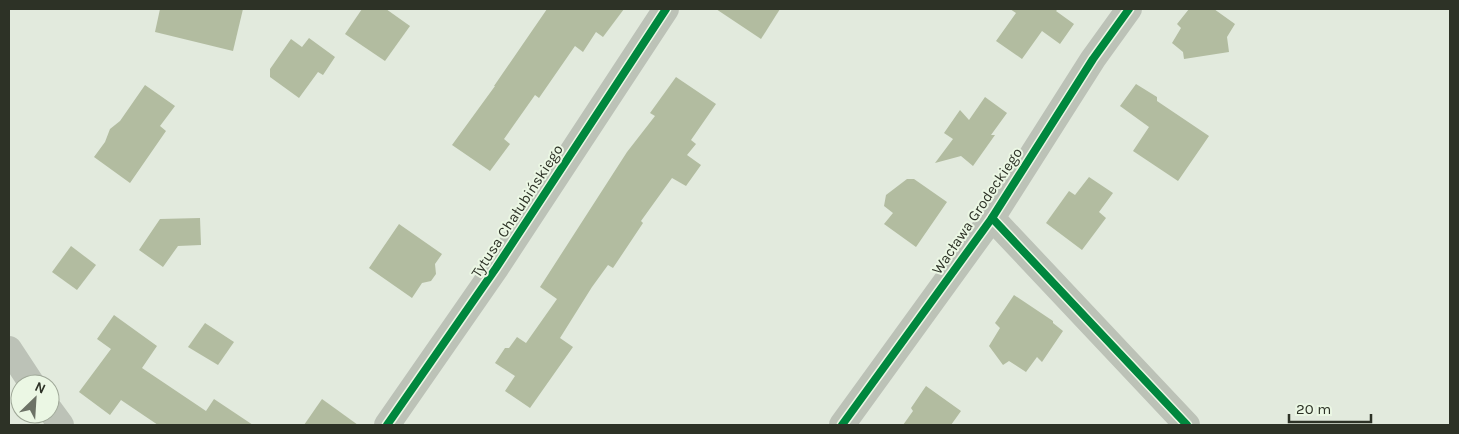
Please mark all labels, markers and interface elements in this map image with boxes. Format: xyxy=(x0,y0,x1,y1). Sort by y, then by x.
street label: Tytusa Chałubińskiego xyxy=(467,141,567,281)
street label: Wacława Grodeckiego xyxy=(928,144,1026,278)
north arrow xyxy=(10,374,60,424)
text: N xyxy=(32,378,48,397)
scale bar xyxy=(1289,392,1372,424)
text: 20 m xyxy=(1296,400,1331,418)

